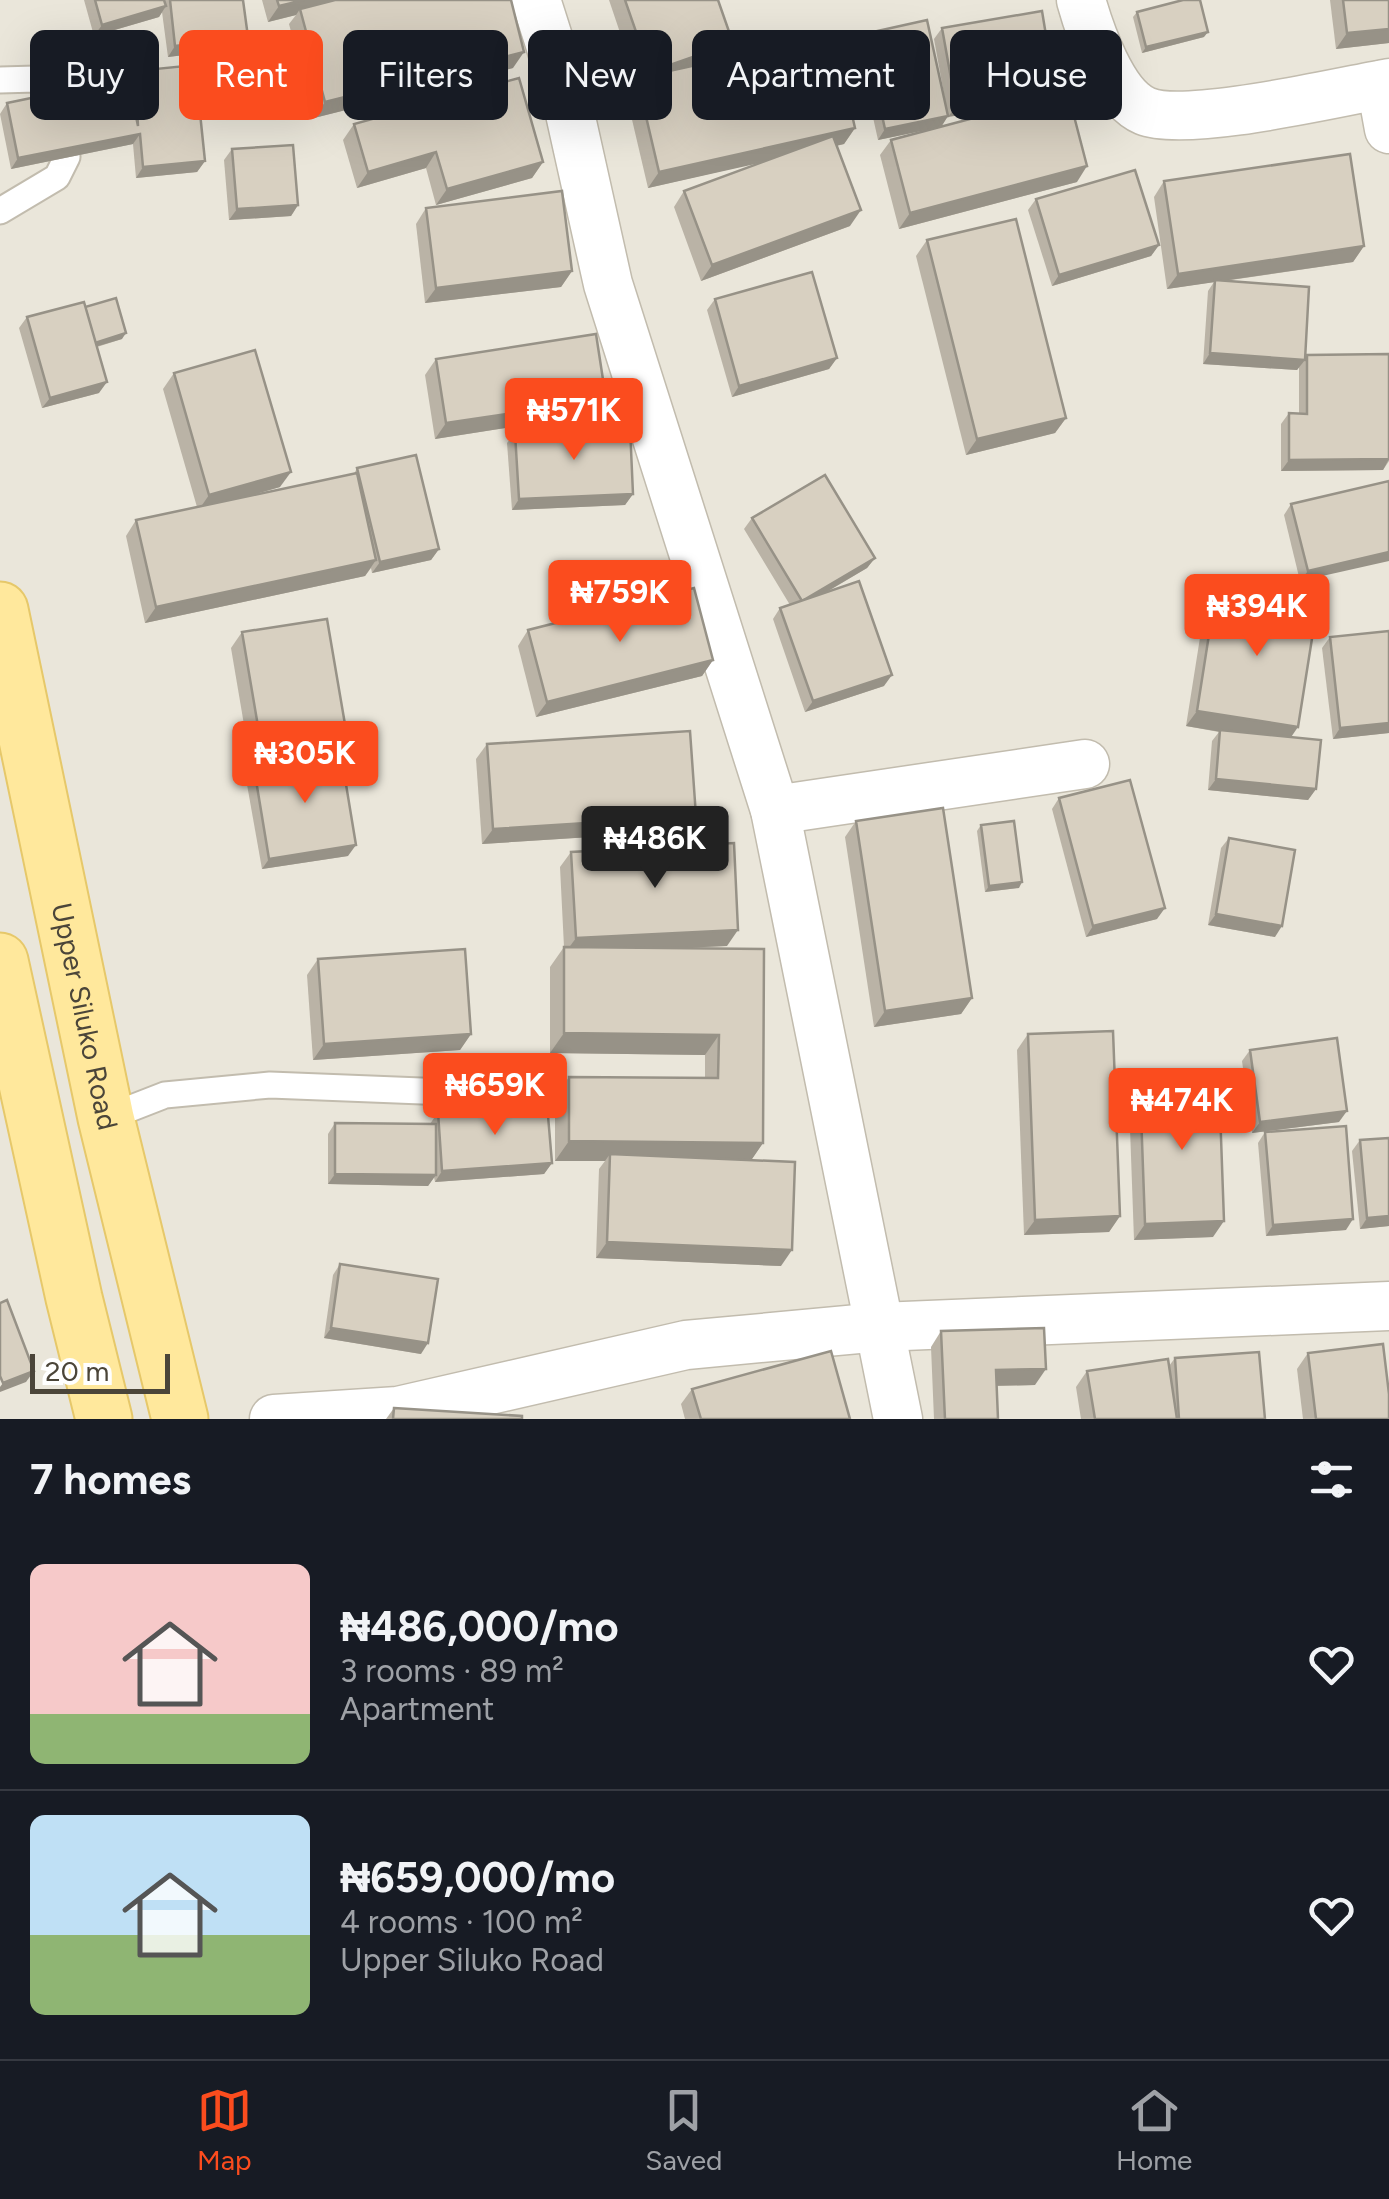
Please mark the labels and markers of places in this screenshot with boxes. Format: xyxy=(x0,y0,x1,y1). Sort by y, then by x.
pin: ₦571K xyxy=(504,378,644,463)
pin: ₦759K xyxy=(550,560,690,645)
pin: ₦394K xyxy=(1187,574,1327,659)
pin: ₦305K xyxy=(235,721,375,806)
pin: ₦486K xyxy=(585,806,725,891)
pin: ₦659K xyxy=(425,1053,565,1138)
pin: ₦474K xyxy=(1112,1068,1252,1153)

